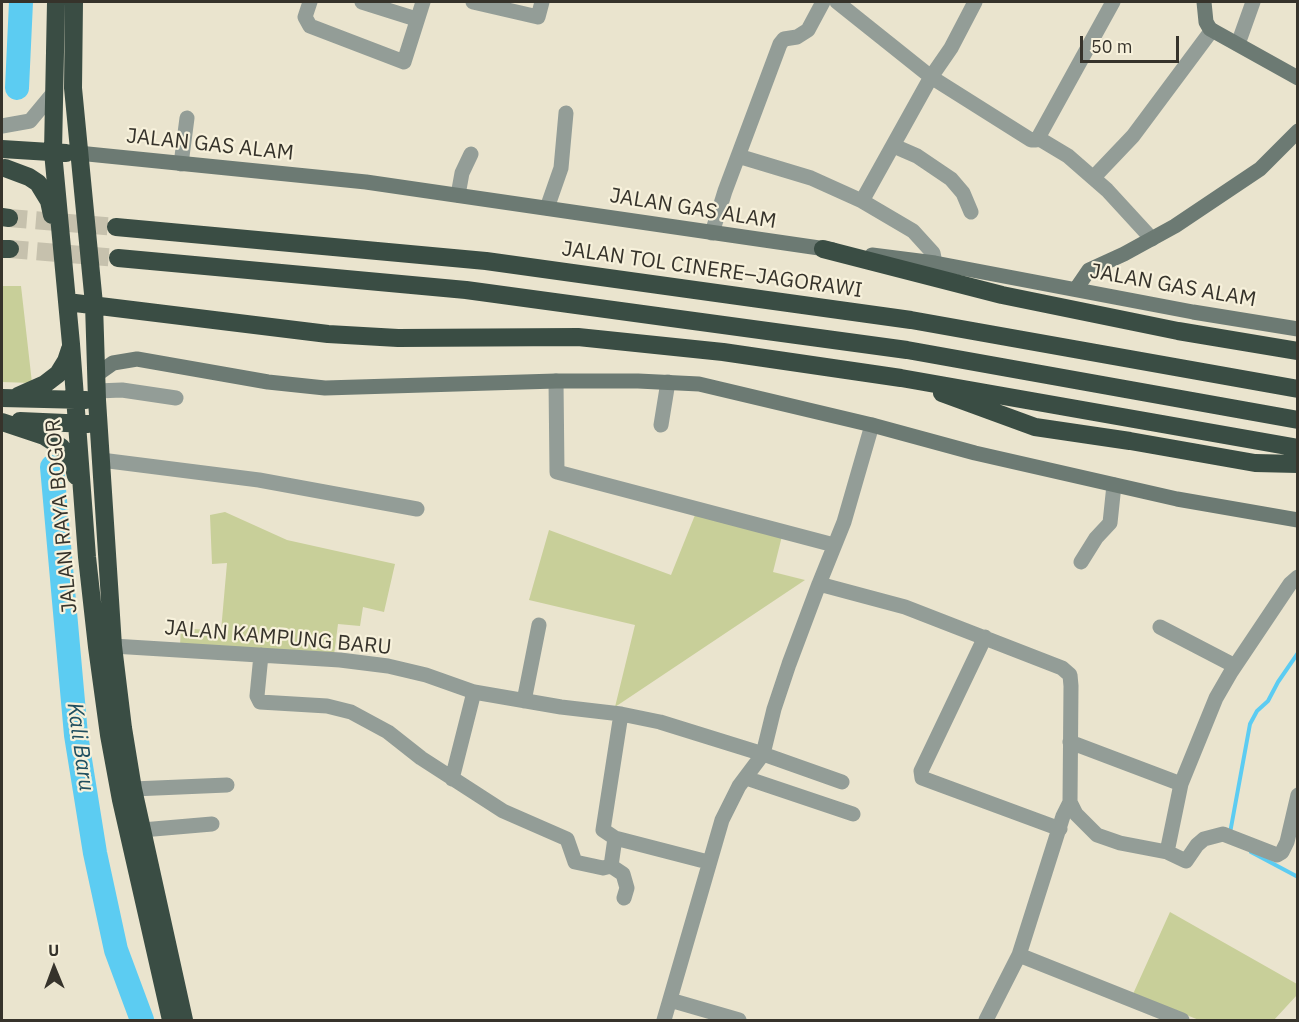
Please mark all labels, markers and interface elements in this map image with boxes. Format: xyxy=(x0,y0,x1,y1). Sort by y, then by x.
scale bar xyxy=(1083,24,1182,62)
text: 50 m xyxy=(1091,35,1133,58)
street label: JALAN GAS ALAM xyxy=(125,124,295,166)
street label: JALAN GAS ALAM xyxy=(608,183,778,235)
street label: JALAN TOL CINERE–JAGORAWI xyxy=(560,236,864,304)
street label: JALAN GAS ALAM xyxy=(1088,259,1258,313)
street label: JALAN RAYA BOGOR xyxy=(41,418,83,614)
street label: JALAN KAMPUNG BARU xyxy=(163,616,393,660)
water label: Kali Baru xyxy=(61,701,99,793)
north arrow xyxy=(24,938,84,998)
text: U xyxy=(48,940,59,960)

